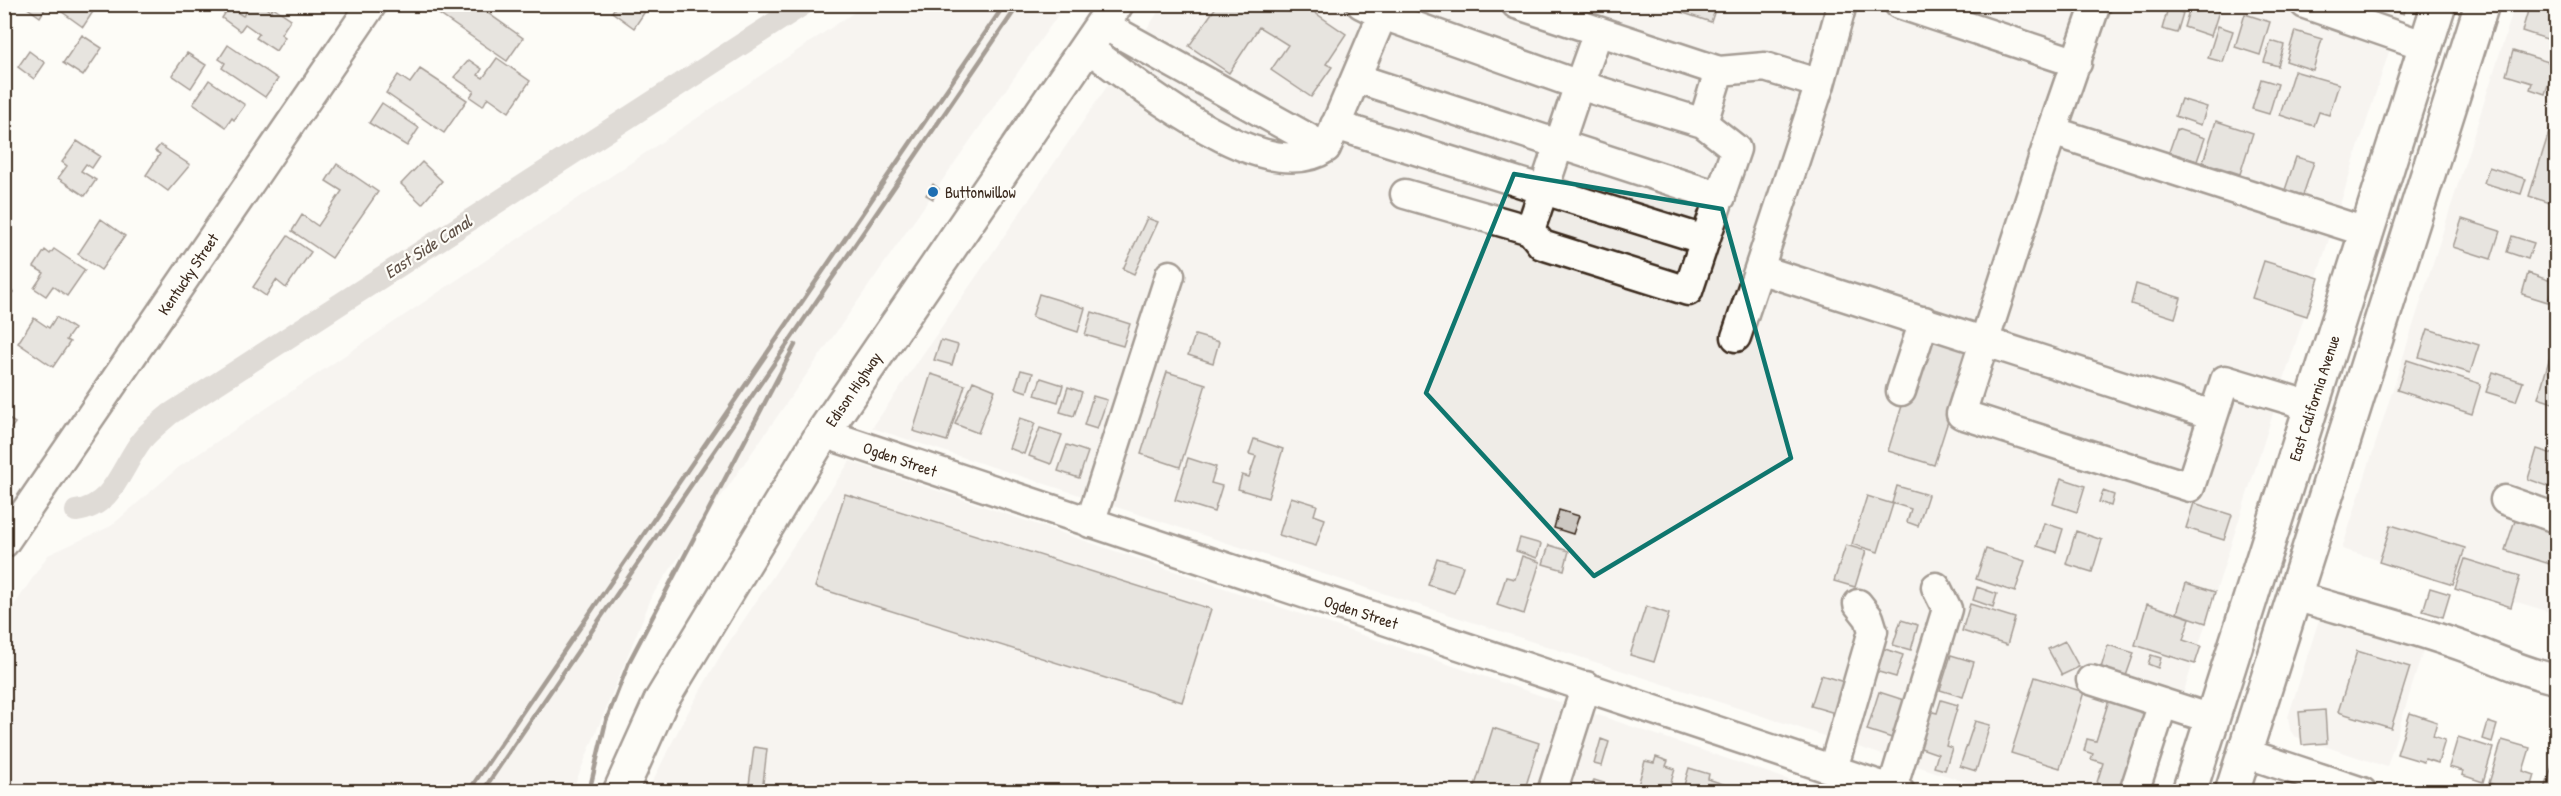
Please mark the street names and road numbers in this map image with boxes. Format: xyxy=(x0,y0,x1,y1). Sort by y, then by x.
street label: Kentucky Street xyxy=(152,228,224,319)
street label: East California Avenue xyxy=(2283,332,2345,464)
street label: Edison Highway xyxy=(820,347,886,431)
street label: Ogden Street xyxy=(860,436,940,482)
street label: Ogden Street xyxy=(1321,590,1401,634)

